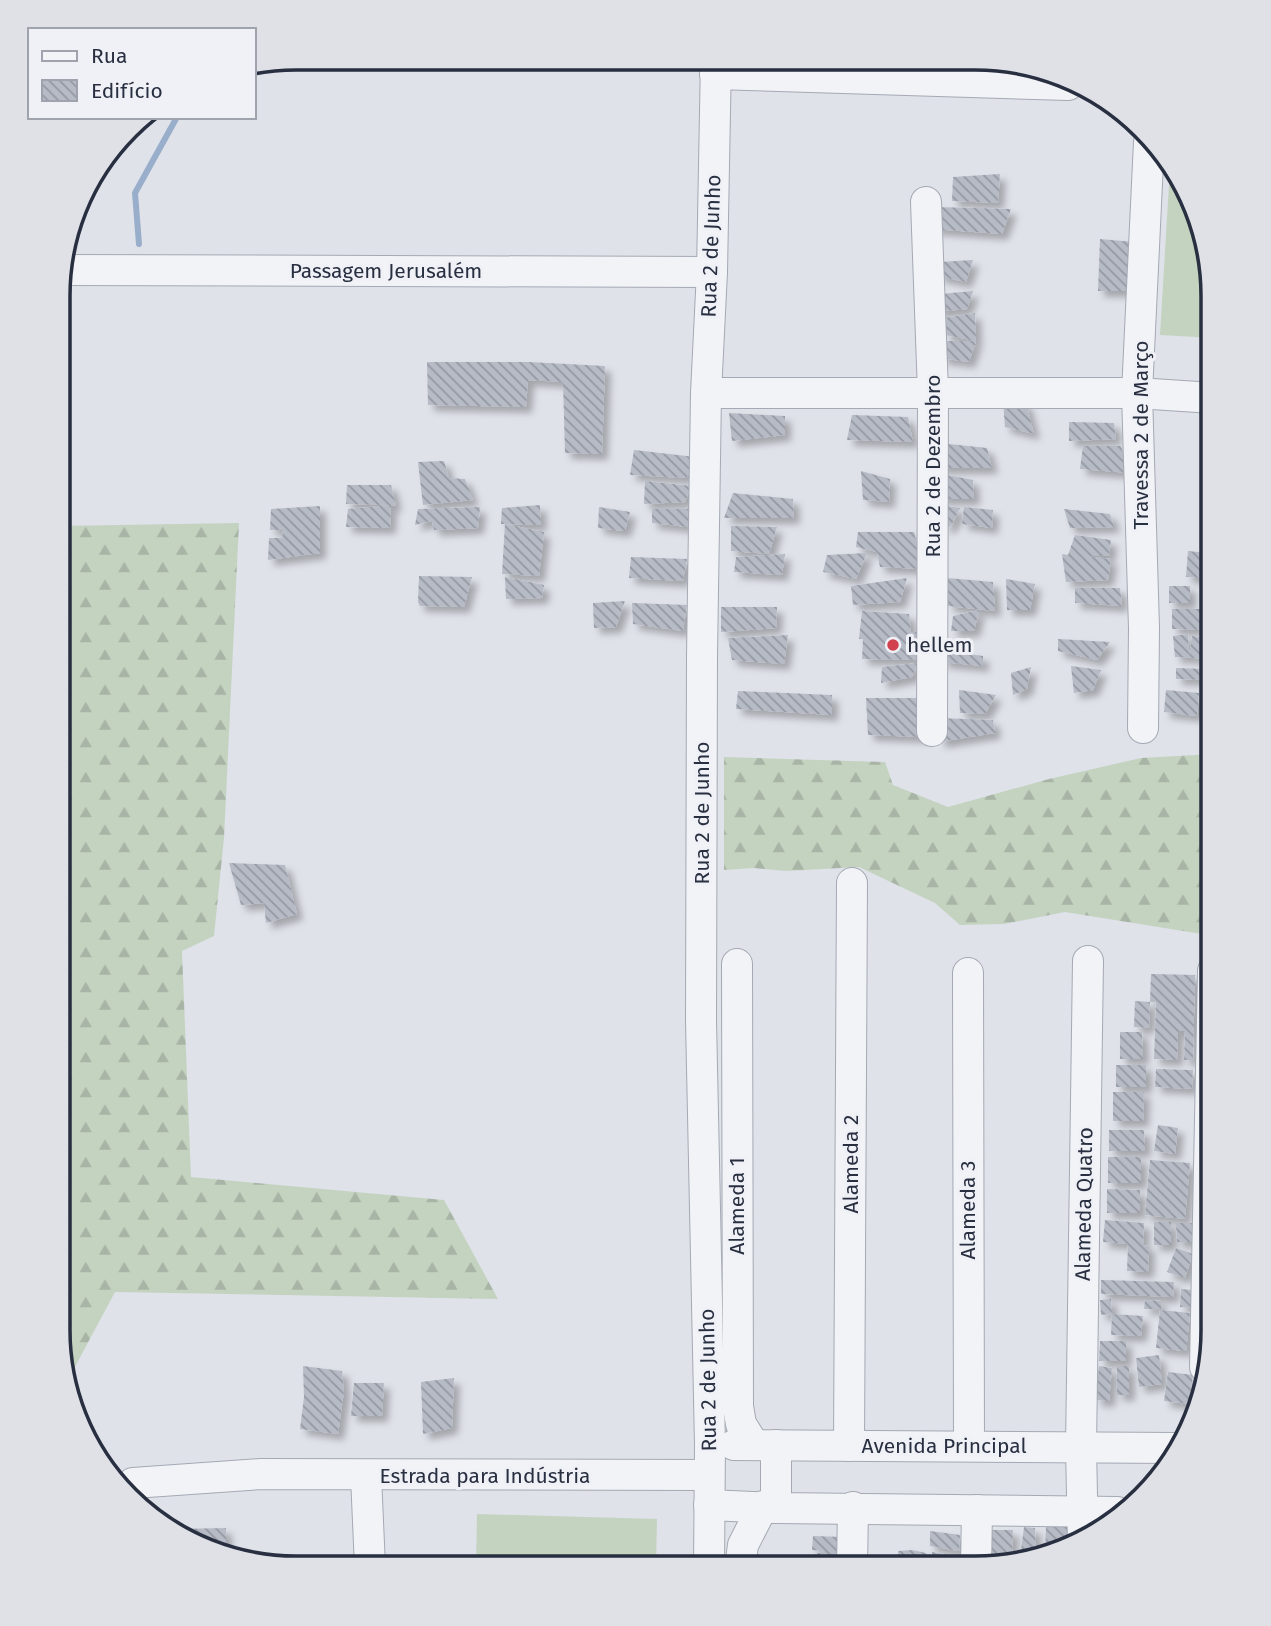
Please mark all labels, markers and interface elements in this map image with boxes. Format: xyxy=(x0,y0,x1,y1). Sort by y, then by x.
legend xyxy=(28,28,256,119)
text: Rua xyxy=(91,43,127,69)
text: Edifício xyxy=(91,78,163,104)
street label: Rua 2 de Junho xyxy=(696,174,726,318)
street label: Passagem Jerusalém xyxy=(290,258,482,284)
street label: Travessa 2 de Março xyxy=(1128,340,1154,530)
street label: Rua 2 de Dezembro xyxy=(920,375,946,557)
place label: hellem xyxy=(907,632,972,658)
marker: hellem xyxy=(885,637,901,653)
street label: Rua 2 de Junho xyxy=(689,742,715,884)
street label: Alameda 2 xyxy=(838,1115,864,1213)
street label: Alameda Quatro xyxy=(1070,1127,1098,1281)
street label: Alameda 1 xyxy=(724,1157,750,1255)
street label: Alameda 3 xyxy=(955,1161,981,1259)
street label: Rua 2 de Junho xyxy=(694,1308,722,1452)
street label: Avenida Principal xyxy=(861,1433,1027,1459)
street label: Estrada para Indústria xyxy=(379,1463,591,1489)

